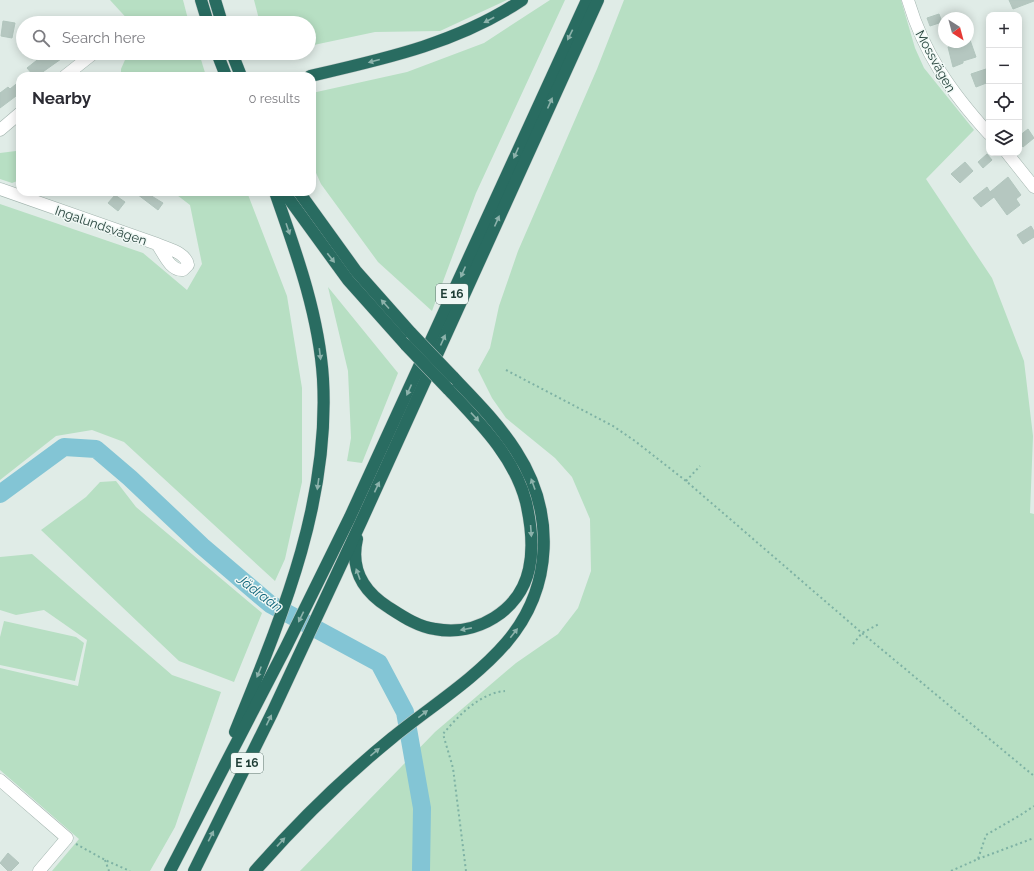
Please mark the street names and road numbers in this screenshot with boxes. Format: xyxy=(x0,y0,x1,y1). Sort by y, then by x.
street label: Mossvägen xyxy=(912,28,959,95)
street label: Ingalundsvägen xyxy=(53,203,149,248)
road number: E 16 xyxy=(436,284,468,304)
road number: E 16 xyxy=(231,753,263,773)

